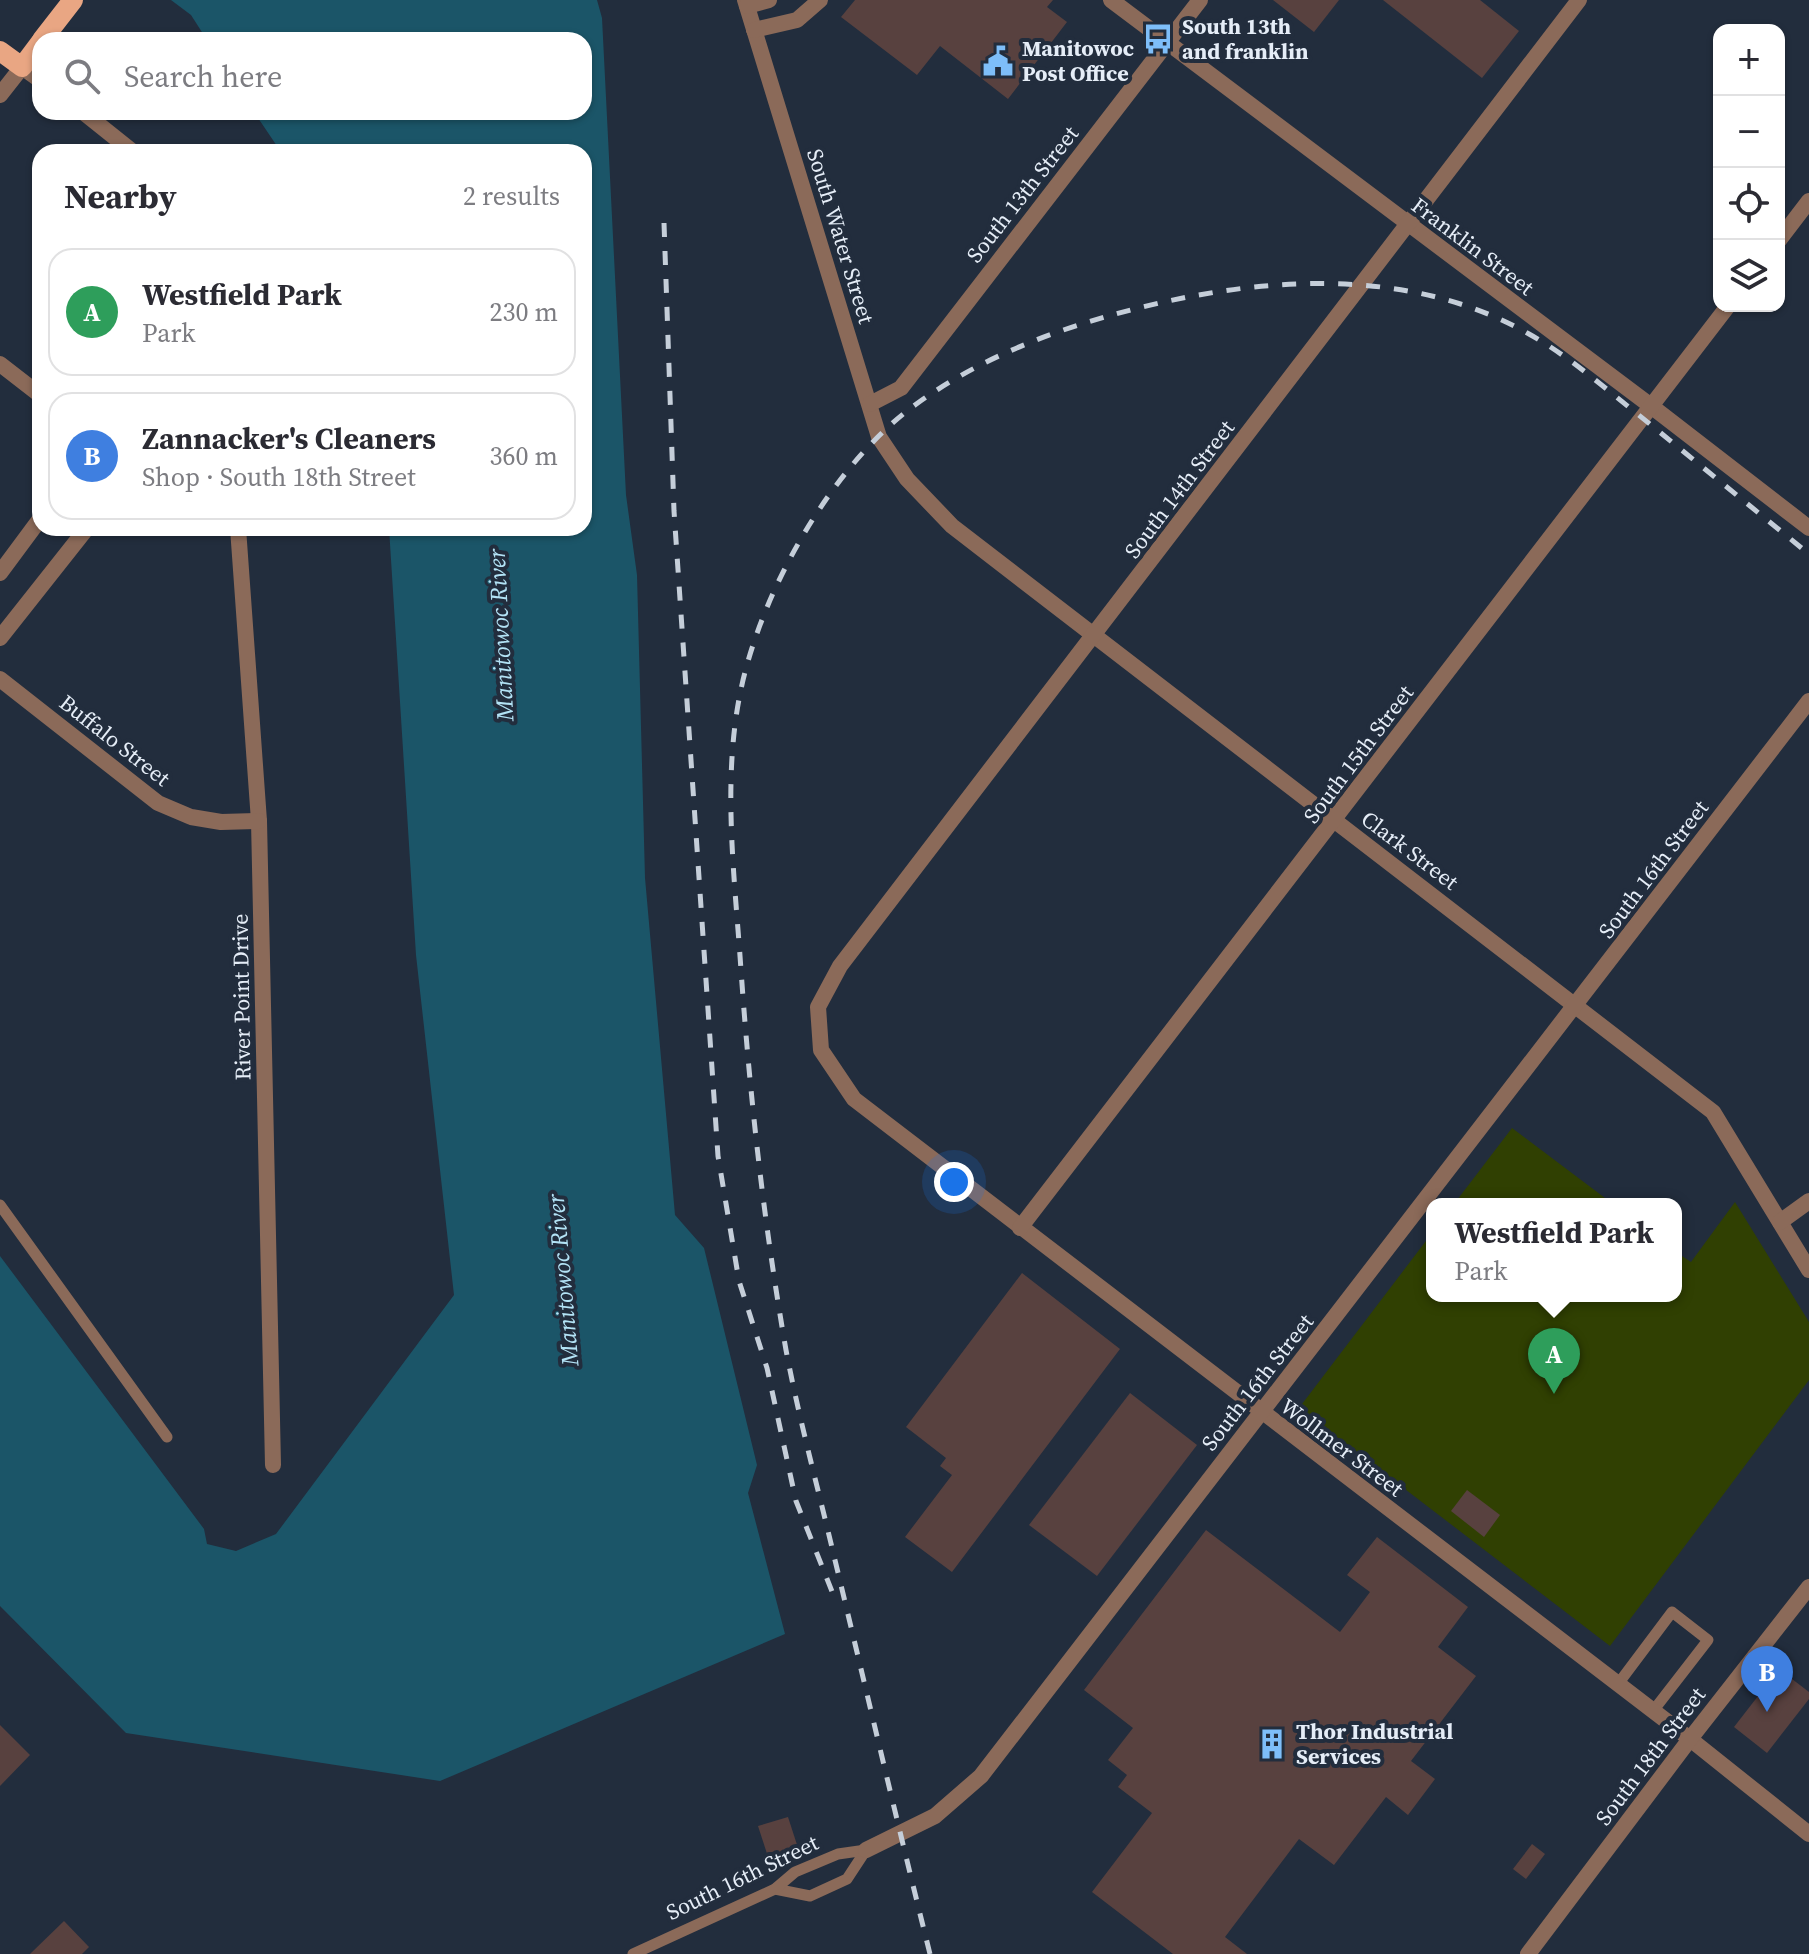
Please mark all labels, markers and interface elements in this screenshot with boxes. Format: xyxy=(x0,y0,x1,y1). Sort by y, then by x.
place label: South 13th and franklin xyxy=(1182,11,1309,66)
bus stop icon: South 13th and franklin xyxy=(1141,22,1175,56)
map controls xyxy=(1713,24,1785,312)
button: + xyxy=(1713,24,1785,96)
search box xyxy=(32,32,592,120)
place label: Manitowoc Post Office xyxy=(1022,33,1134,88)
public building icon: Manitowoc Post Office xyxy=(981,44,1015,78)
icon: search xyxy=(60,54,104,98)
text: Search here xyxy=(124,56,282,97)
button: − xyxy=(1713,96,1785,168)
street label: South 13th Street xyxy=(959,119,1085,269)
street label: South Water Street xyxy=(800,145,882,328)
button: locate xyxy=(1713,168,1785,240)
text: Nearby xyxy=(64,173,177,219)
text: 2 results xyxy=(463,178,560,214)
street label: Franklin Street xyxy=(1406,190,1541,302)
button: layers xyxy=(1713,240,1785,312)
text: Westfield Park xyxy=(142,274,342,315)
text: A xyxy=(83,294,101,330)
text: 230 m xyxy=(490,294,558,330)
text: Park xyxy=(142,315,195,351)
street label: South 14th Street xyxy=(1117,413,1241,564)
text: Zannacker's Cleaners xyxy=(142,418,436,459)
text: B xyxy=(84,438,100,474)
text: 360 m xyxy=(490,438,558,474)
text: Shop · South 18th Street xyxy=(142,459,416,495)
water label: Manitowoc River xyxy=(479,547,522,723)
street label: South 15th Street xyxy=(1296,678,1420,829)
street label: Buffalo Street xyxy=(54,687,177,793)
street label: South 16th Street xyxy=(1591,793,1715,944)
street label: Clark Street xyxy=(1355,804,1465,897)
street label: River Point Drive xyxy=(225,913,257,1081)
your location xyxy=(934,1162,974,1202)
water label: Manitowoc River xyxy=(538,1191,587,1368)
popup xyxy=(1426,1198,1682,1302)
text: Westfield Park xyxy=(1454,1212,1654,1253)
text: Park xyxy=(1454,1253,1507,1289)
street label: South 16th Street xyxy=(1194,1307,1320,1457)
pin: A xyxy=(1528,1328,1580,1394)
street label: Wollmer Street xyxy=(1274,1391,1410,1504)
pin: B xyxy=(1741,1646,1793,1712)
street label: South 18th Street xyxy=(1588,1680,1712,1831)
place label: Thor Industrial Services xyxy=(1296,1716,1453,1771)
building icon: Thor Industrial Services xyxy=(1255,1727,1289,1761)
street label: South 16th Street xyxy=(661,1827,824,1927)

